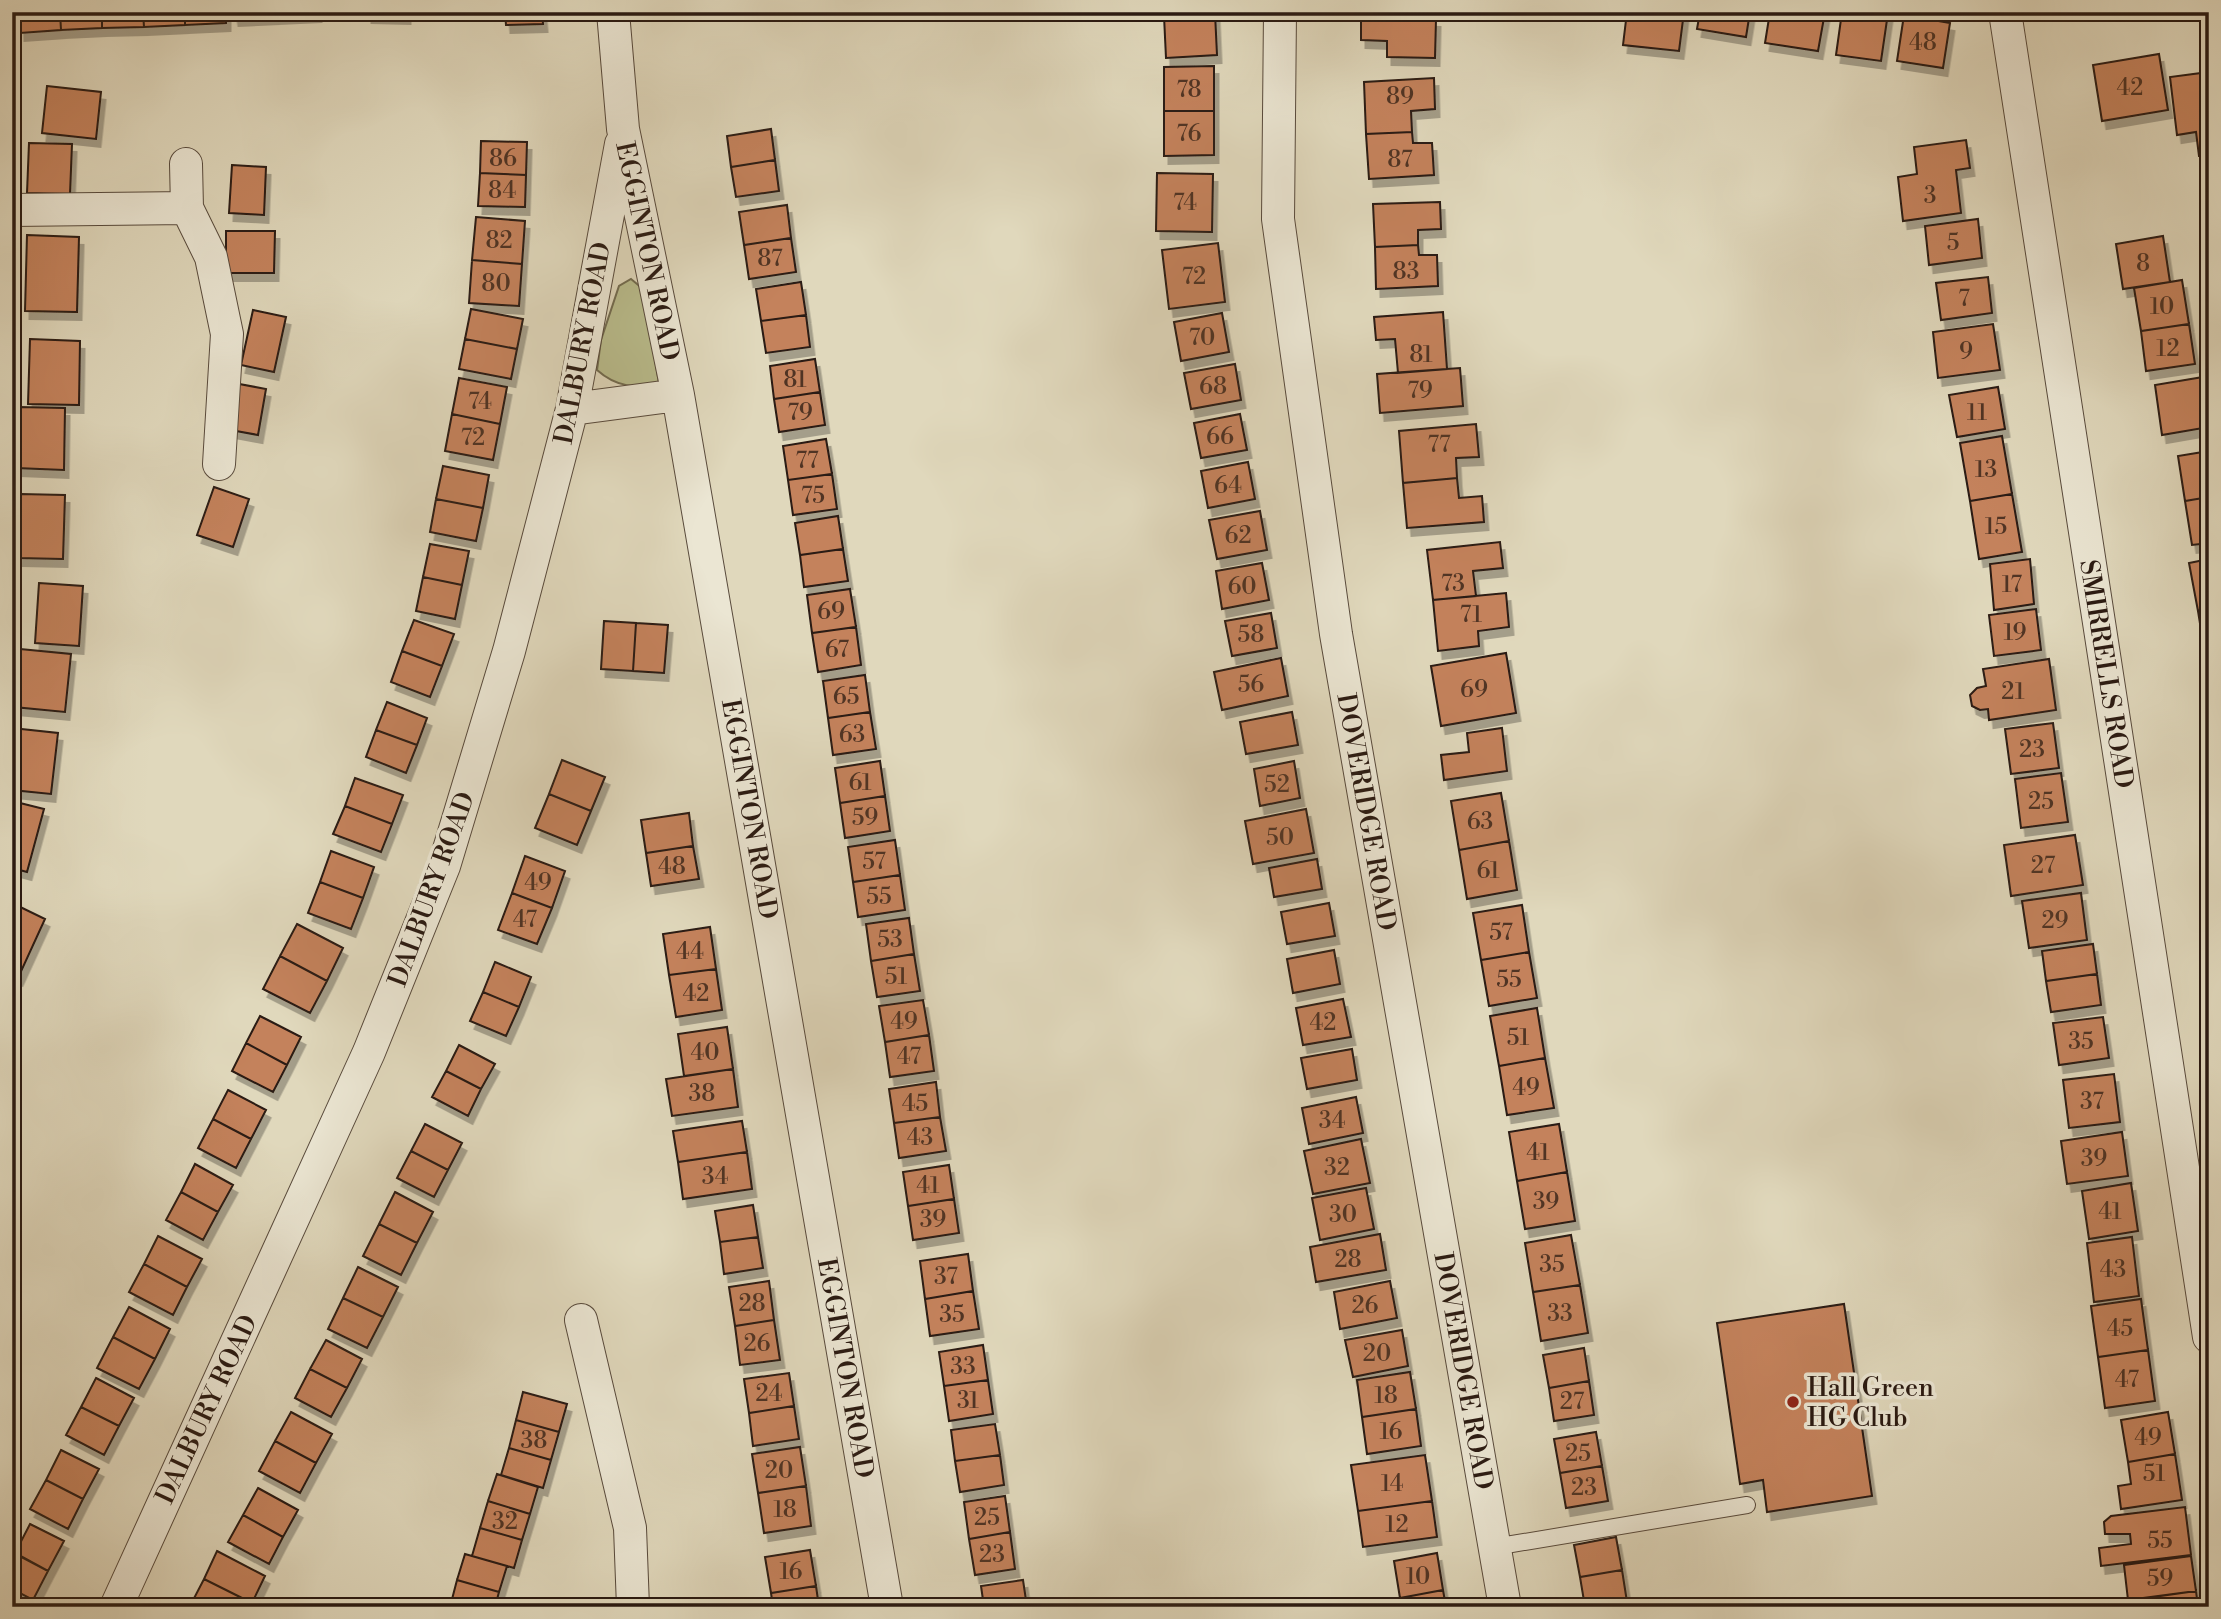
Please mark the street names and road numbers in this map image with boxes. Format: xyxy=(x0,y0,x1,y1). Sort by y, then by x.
street label: EGGINTON ROAD xyxy=(608,139,686,364)
street label: DALBURY ROAD xyxy=(548,239,618,447)
street label: SMIRRELLS ROAD xyxy=(2072,558,2140,791)
street label: DOVERIDGE ROAD xyxy=(1329,691,1403,933)
street label: EGGINTON ROAD xyxy=(714,696,784,922)
street label: DALBURY ROAD xyxy=(382,787,482,991)
street label: DOVERIDGE ROAD xyxy=(1426,1250,1500,1492)
street label: EGGINTON ROAD xyxy=(810,1255,880,1481)
street label: DALBURY ROAD xyxy=(149,1310,265,1509)

